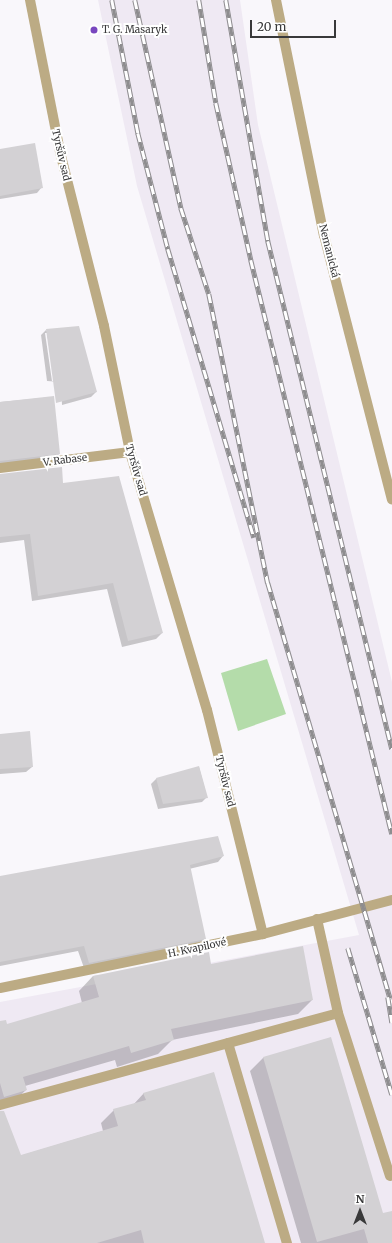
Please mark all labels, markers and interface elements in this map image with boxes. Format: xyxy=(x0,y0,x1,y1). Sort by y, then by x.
scale bar xyxy=(252,12,338,38)
text: 20 m xyxy=(257,19,286,34)
place label: T. G. Masaryk xyxy=(102,24,167,36)
marker: T. G. Masaryk xyxy=(89,25,99,35)
street label: Tyršův sad xyxy=(49,128,73,182)
street label: Nemanická xyxy=(317,223,341,279)
street label: Tyršův sad xyxy=(123,443,149,497)
street label: V. Rabase xyxy=(42,451,88,469)
street label: Tyršův sad xyxy=(213,754,237,808)
street label: H. Kvapilové xyxy=(167,936,227,960)
north arrow xyxy=(340,1191,380,1231)
text: N xyxy=(356,1192,364,1206)

